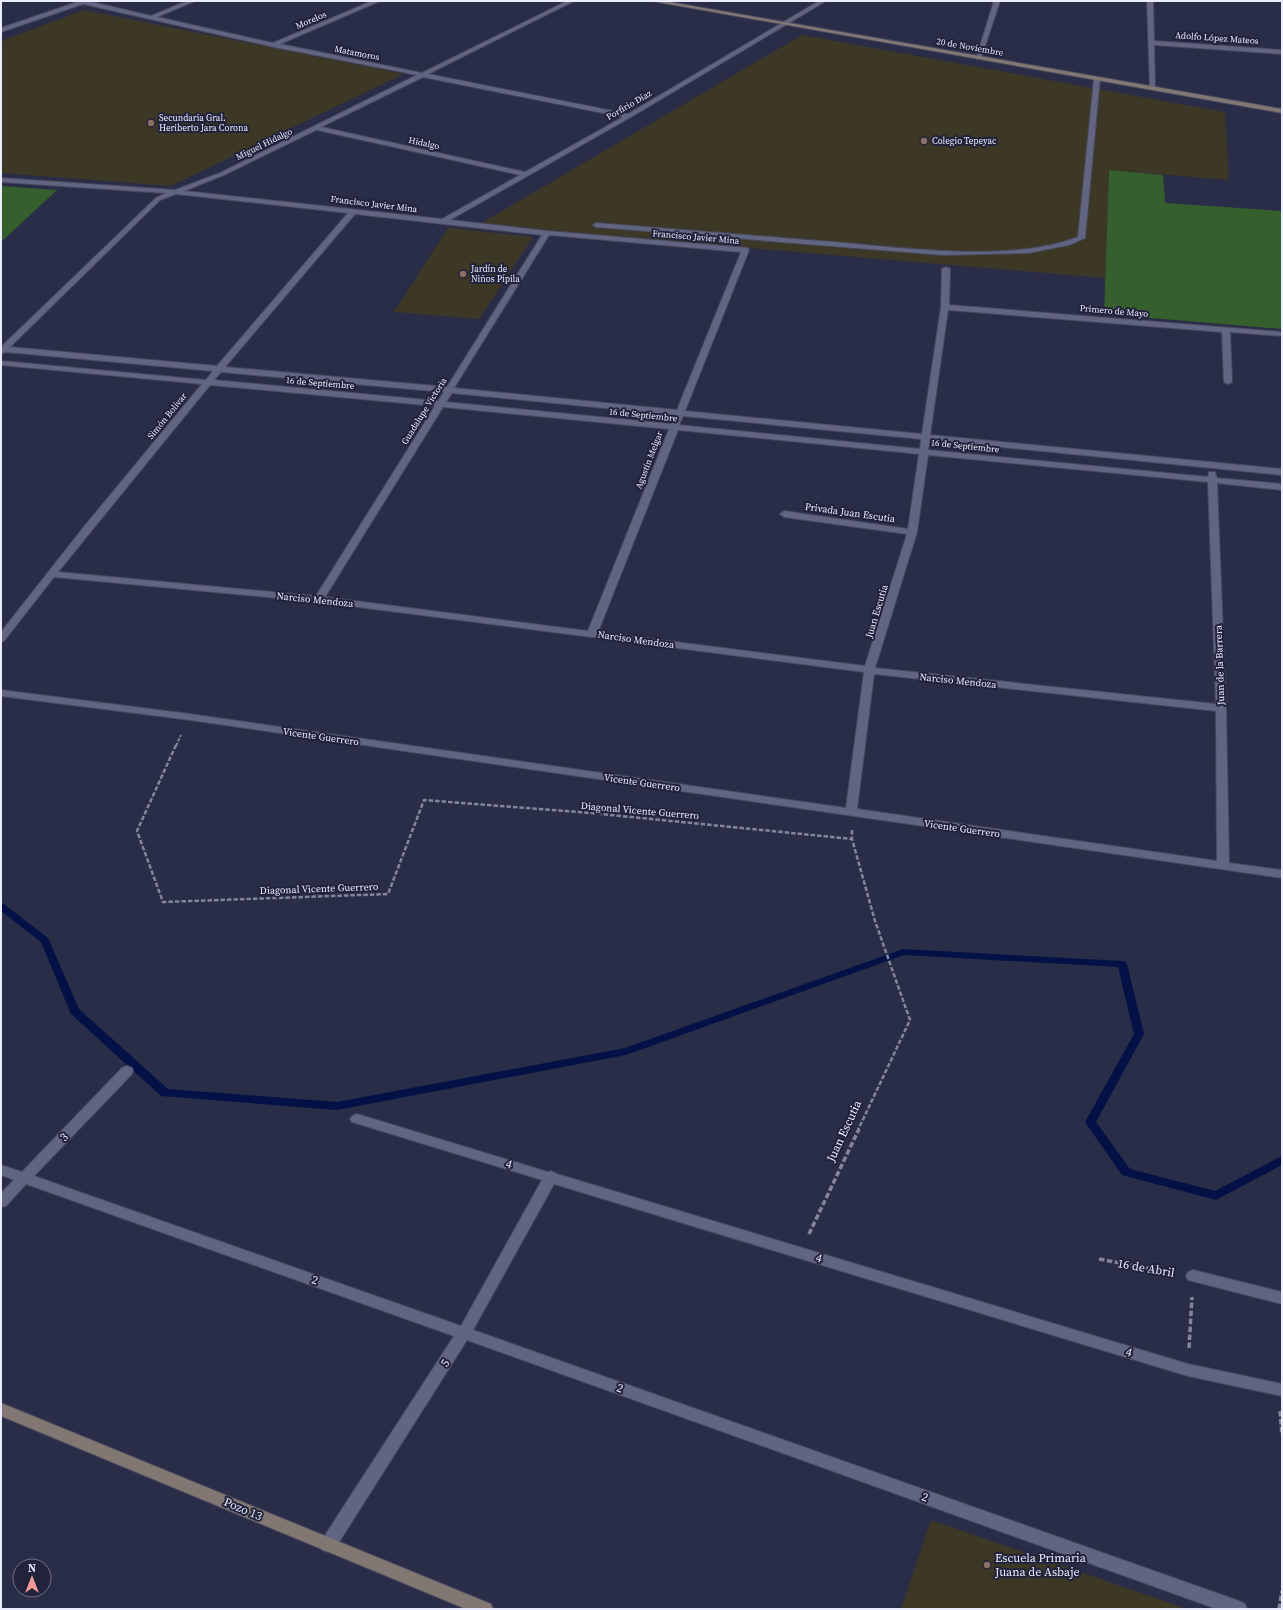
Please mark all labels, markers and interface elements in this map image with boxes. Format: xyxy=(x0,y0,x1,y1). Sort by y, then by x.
street label: Morelos xyxy=(294,8,328,32)
street label: Adolfo López Mateos xyxy=(1175,29,1259,47)
street label: 20 de Noviembre xyxy=(936,35,1005,59)
street label: Matamoros xyxy=(333,43,381,63)
street label: Porfirio Díaz xyxy=(604,87,654,123)
place label: Secundaria Gral. Heriberto Jara Corona xyxy=(159,112,249,134)
marker: Secundaria Gral. Heriberto Jara Corona xyxy=(146,118,156,128)
street label: Miguel Hidalgo xyxy=(234,125,294,163)
street label: Hidalgo xyxy=(407,134,441,152)
place label: Colegio Tepeyac xyxy=(932,135,997,147)
marker: Colegio Tepeyac xyxy=(919,136,929,146)
street label: Francisco Javier Mina xyxy=(330,193,418,215)
street label: Francisco Javier Mina xyxy=(652,227,740,247)
place label: Jardín de Niños Pípila xyxy=(470,263,520,285)
marker: Jardín de Niños Pípila xyxy=(458,269,468,279)
street label: Primero de Mayo xyxy=(1079,302,1149,320)
street label: 16 de Septiembre xyxy=(285,374,355,392)
street label: Guadalupe Victoria xyxy=(399,375,450,447)
street label: Simón Bolívar xyxy=(145,390,190,442)
street label: 16 de Septiembre xyxy=(608,405,678,425)
street label: Agustín Melgar xyxy=(633,429,666,491)
street label: 16 de Septiembre xyxy=(930,436,1000,456)
street label: Privada Juan Escutia xyxy=(804,500,897,525)
street label: Juan Escutia xyxy=(862,582,891,640)
street label: Narciso Mendoza xyxy=(276,589,355,610)
street label: Juan de la Barrera xyxy=(1212,624,1227,706)
street label: Narciso Mendoza xyxy=(597,628,676,651)
street label: Narciso Mendoza xyxy=(919,670,998,691)
street label: Vicente Guerrero xyxy=(282,725,360,748)
street label: Vicente Guerrero xyxy=(603,771,681,794)
street label: Diagonal Vicente Guerrero xyxy=(580,799,700,822)
street label: Vicente Guerrero xyxy=(923,817,1001,840)
street label: Diagonal Vicente Guerrero xyxy=(260,880,379,897)
street label: Juan Escutia xyxy=(822,1097,866,1165)
street label: 3 xyxy=(56,1129,72,1145)
street label: 4 xyxy=(504,1155,514,1173)
street label: 4 xyxy=(814,1249,824,1267)
street label: 16 de Abril xyxy=(1116,1255,1176,1281)
street label: 2 xyxy=(310,1271,320,1289)
street label: 4 xyxy=(1124,1343,1134,1361)
street label: 5 xyxy=(437,1356,453,1370)
street label: 2 xyxy=(614,1379,626,1397)
street label: 2 xyxy=(919,1488,931,1506)
street label: Pozo 13 xyxy=(221,1494,265,1524)
place label: Escuela Primaria Juana de Asbaje xyxy=(994,1550,1087,1580)
north arrow xyxy=(12,1558,52,1598)
marker: Escuela Primaria Juana de Asbaje xyxy=(982,1560,992,1570)
text: N xyxy=(28,1561,36,1576)

